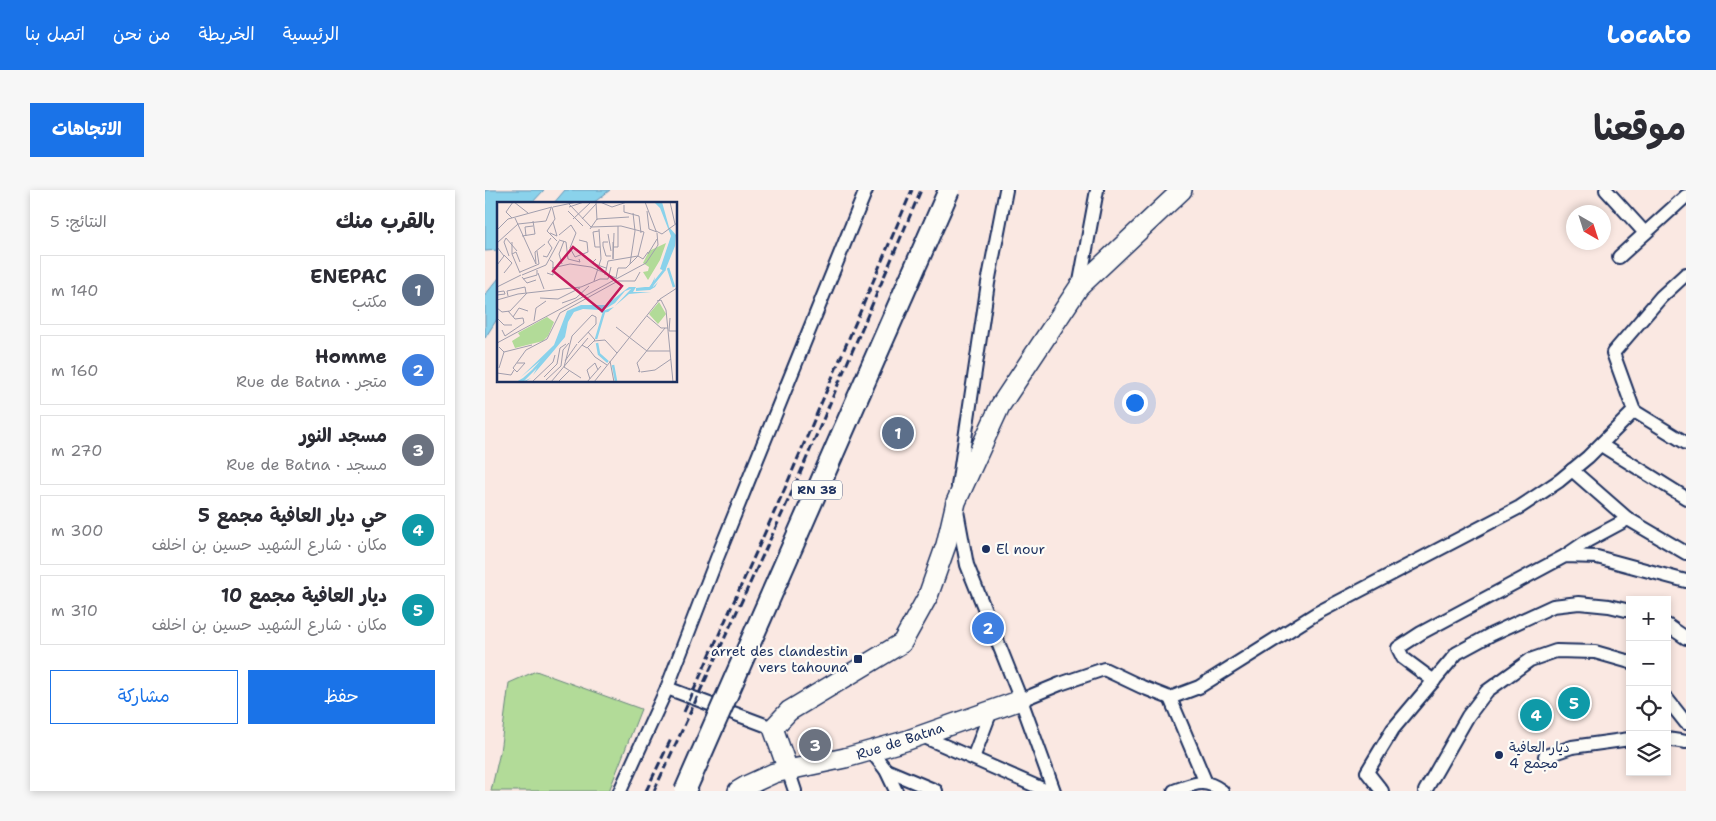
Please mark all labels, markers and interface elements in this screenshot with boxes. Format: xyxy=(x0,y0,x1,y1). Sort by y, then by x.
text: Locato xyxy=(1607,19,1691,51)
text: اتصل بنا xyxy=(25,22,85,46)
text: من نحن xyxy=(113,22,171,46)
text: الخريطة xyxy=(199,22,255,46)
text: الرئيسية xyxy=(283,22,339,46)
button: الاتجاهات xyxy=(30,103,144,157)
text: موقعنا xyxy=(1593,104,1686,151)
inset map xyxy=(497,202,677,382)
north arrow xyxy=(1566,205,1611,250)
text: بالقرب منك xyxy=(336,207,435,235)
text: النتائج: 5 xyxy=(50,211,107,232)
text: ENEPAC xyxy=(310,264,387,289)
text: 140 m xyxy=(51,280,99,301)
text: 1 xyxy=(414,280,422,301)
text: مكتب xyxy=(352,291,387,312)
text: Homme xyxy=(315,344,387,369)
text: 160 m xyxy=(51,360,98,381)
text: 2 xyxy=(412,360,424,381)
text: متجر · Rue de Batna xyxy=(236,371,387,392)
your location xyxy=(1122,390,1148,416)
pin: 1 xyxy=(882,414,914,452)
text: مسجد النور xyxy=(300,423,387,448)
text: 270 m xyxy=(51,440,102,461)
text: 3 xyxy=(412,440,424,461)
text: مسجد · Rue de Batna xyxy=(226,454,387,475)
road number: RN 38 xyxy=(792,480,842,500)
text: حي ديار العافية مجمع 5 xyxy=(198,503,387,528)
text: 300 m xyxy=(51,520,103,541)
text: 4 xyxy=(412,520,424,541)
text: مكان · شارع الشهيد حسين بن اخلف xyxy=(152,534,387,555)
place label: El nour xyxy=(996,540,1046,558)
marker: El nour xyxy=(980,543,992,555)
text: ديار العافية مجمع 10 xyxy=(221,583,387,608)
map controls xyxy=(1626,596,1671,776)
button: + xyxy=(1626,596,1671,641)
text: 310 m xyxy=(51,600,98,621)
text: 5 xyxy=(413,600,423,621)
pin: 2 xyxy=(972,609,1004,647)
text: مكان · شارع الشهيد حسين بن اخلف xyxy=(152,614,387,635)
button: − xyxy=(1626,641,1671,686)
place label: arret des clandestin vers tahouna xyxy=(711,642,848,676)
marker: arret des clandestin vers tahouna xyxy=(852,653,864,665)
button: مشاركة xyxy=(50,670,238,724)
button: حفظ xyxy=(248,670,435,724)
pin: 5 xyxy=(1558,684,1590,722)
button: locate xyxy=(1626,686,1671,731)
pin: 4 xyxy=(1520,696,1552,734)
street label: Rue de Batna xyxy=(854,718,946,764)
pin: 3 xyxy=(799,726,831,764)
button: layers xyxy=(1626,731,1671,776)
place label: ديار العافية مجمع 4 xyxy=(1509,738,1570,774)
marker: ديار العافية مجمع 4 xyxy=(1493,749,1505,761)

